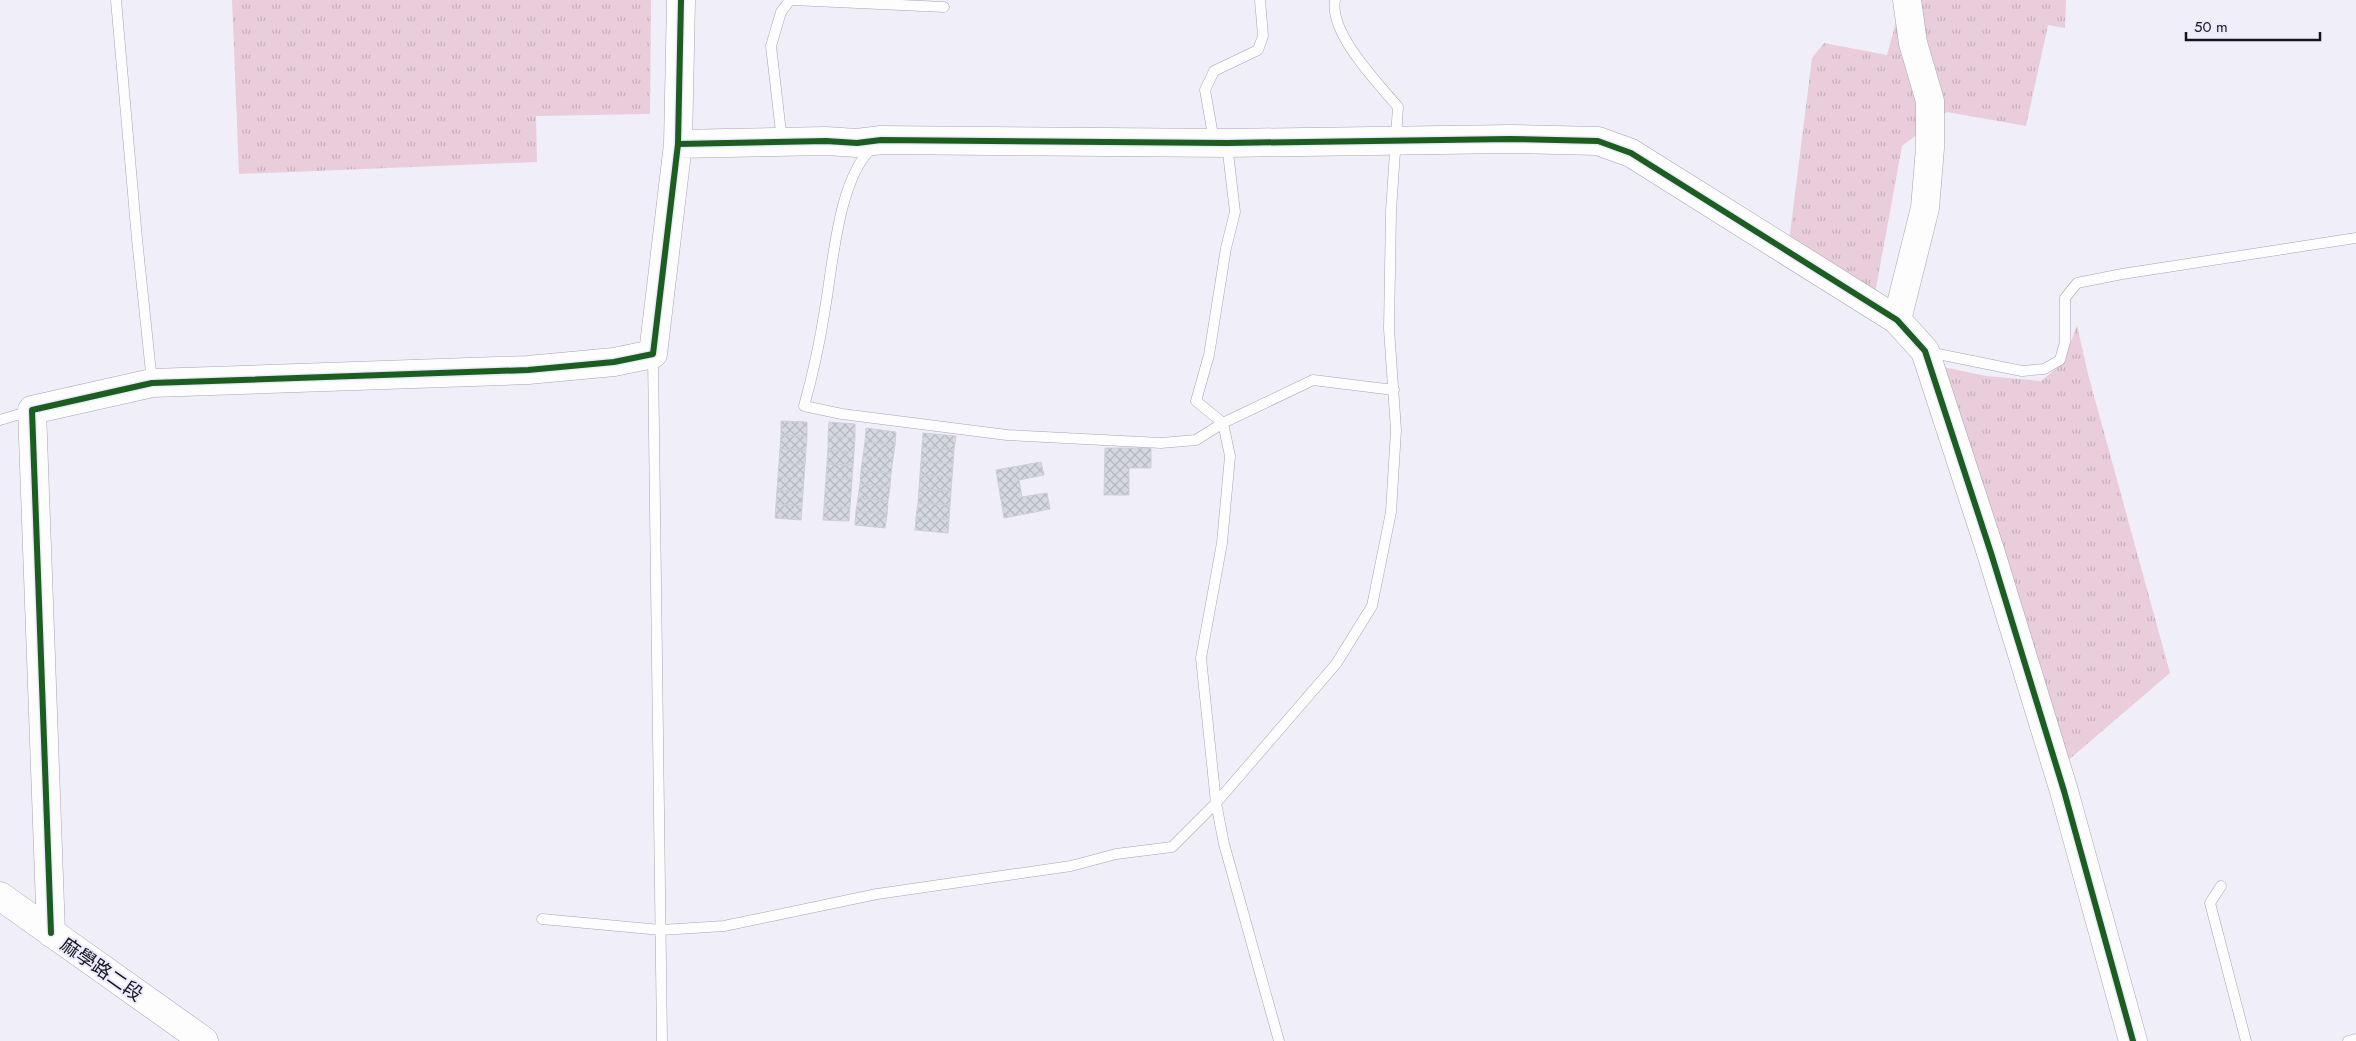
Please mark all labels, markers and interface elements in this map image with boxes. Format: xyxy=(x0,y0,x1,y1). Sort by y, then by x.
scale bar xyxy=(2186,10,2320,42)
text: 50 m xyxy=(2194,16,2228,38)
street label: 麻學路二段 xyxy=(55,931,148,1008)

